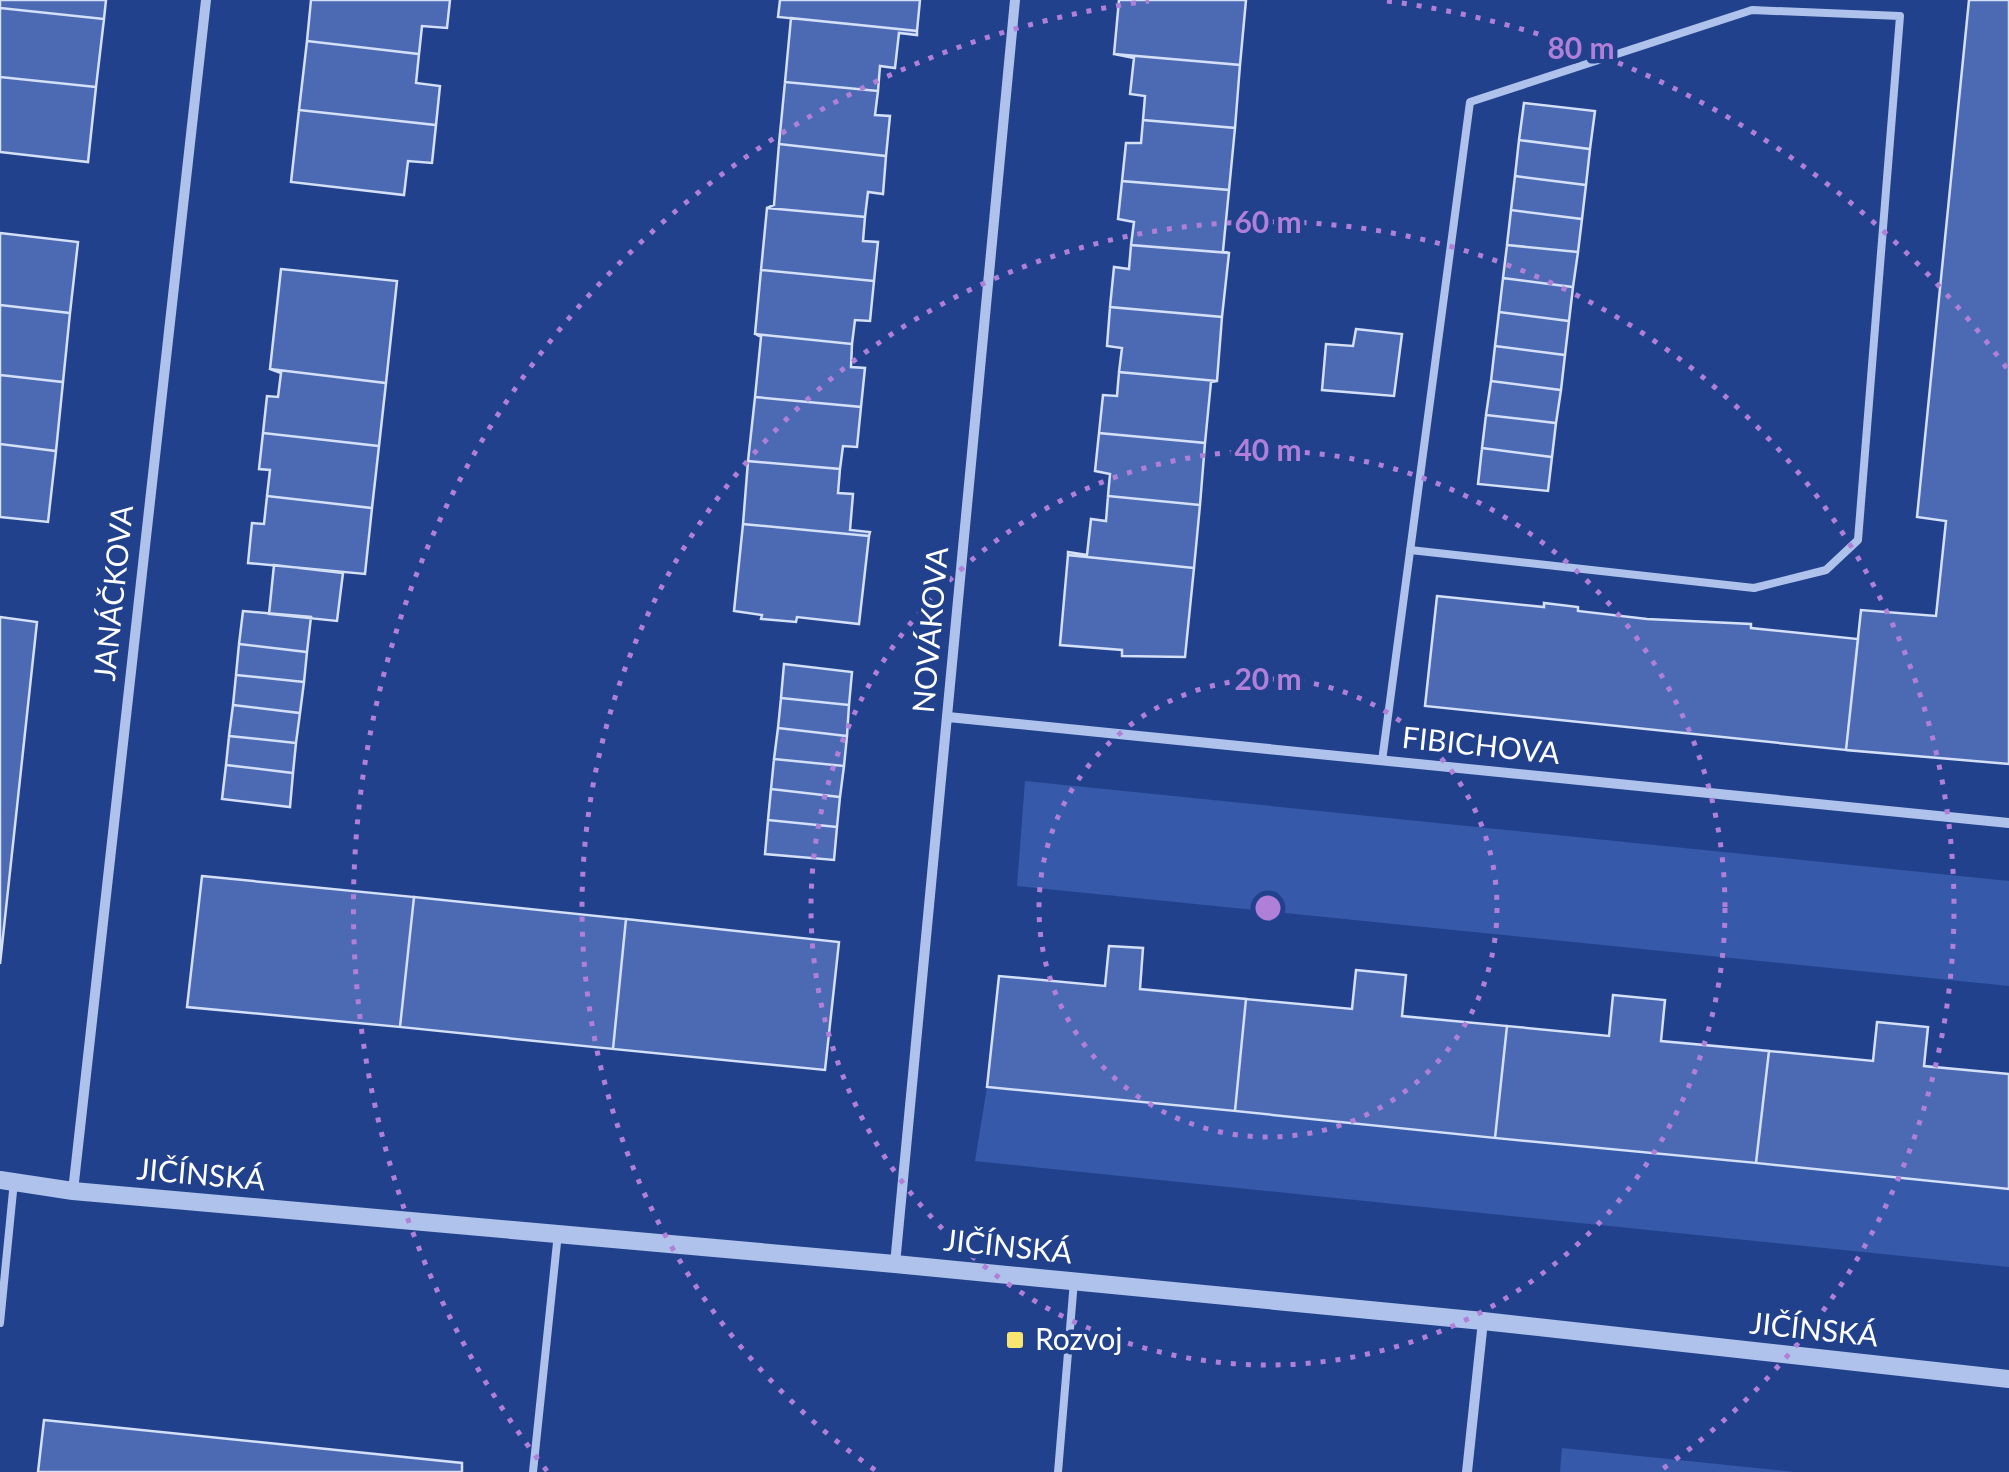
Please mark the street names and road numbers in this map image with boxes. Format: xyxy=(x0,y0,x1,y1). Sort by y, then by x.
street label: JANÁČKOVA xyxy=(85,503,139,682)
street label: NOVÁKOVA xyxy=(904,545,954,714)
street label: FIBICHOVA xyxy=(1400,718,1563,770)
street label: JIČÍNSKÁ xyxy=(135,1149,268,1197)
street label: JIČÍNSKÁ xyxy=(942,1220,1075,1270)
street label: JIČÍNSKÁ xyxy=(1748,1303,1881,1353)

